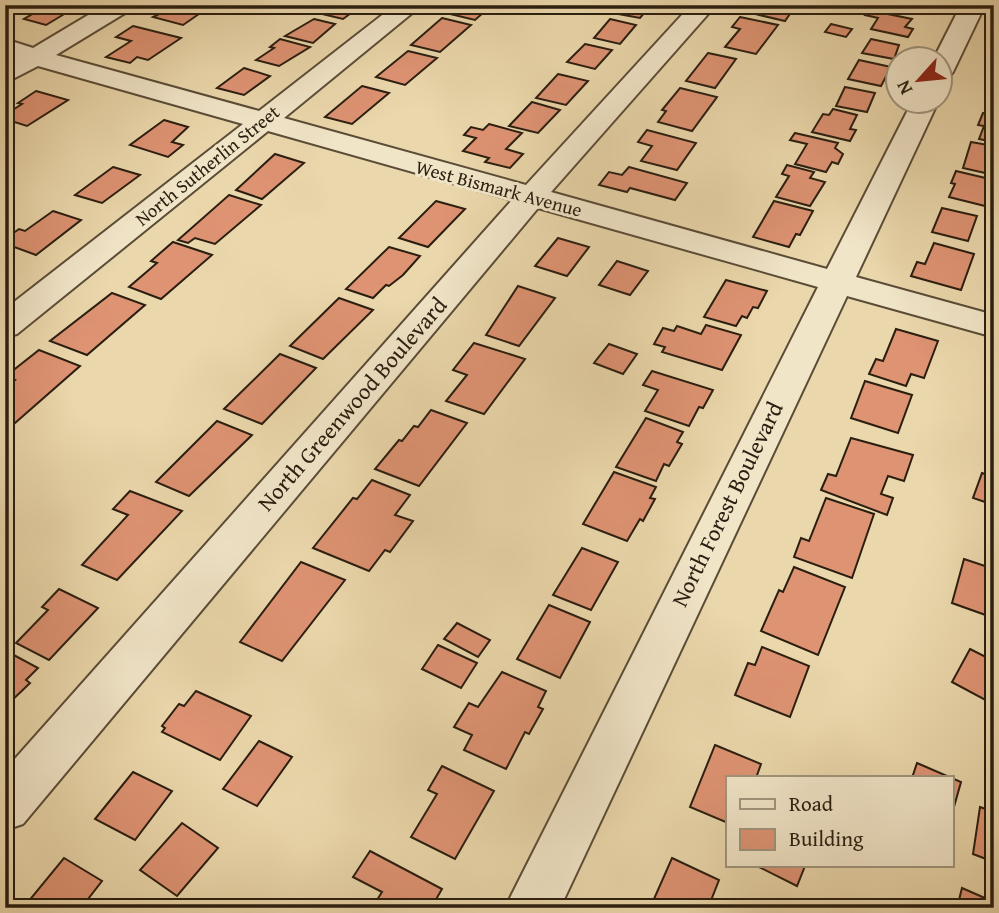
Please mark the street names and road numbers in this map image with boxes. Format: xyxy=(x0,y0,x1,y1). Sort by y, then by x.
street label: North Sutherlin Street xyxy=(129,98,286,232)
street label: West Bismark Avenue xyxy=(413,152,585,224)
street label: North Greenwood Boulevard xyxy=(249,289,454,518)
street label: North Forest Boulevard xyxy=(663,395,791,612)

